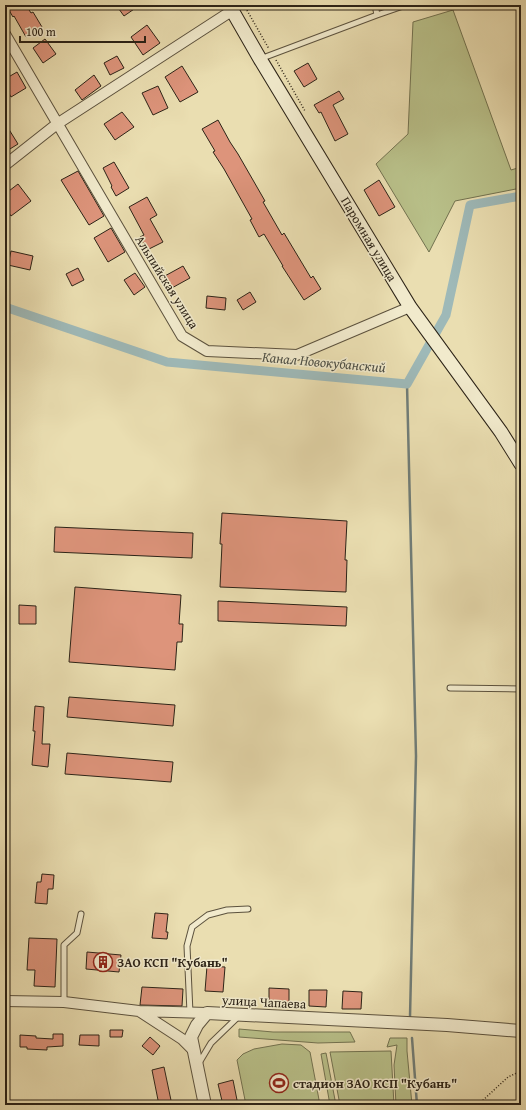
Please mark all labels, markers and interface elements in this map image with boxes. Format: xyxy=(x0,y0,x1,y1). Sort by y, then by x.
scale bar xyxy=(20,18,145,44)
text: 100 m xyxy=(26,23,56,40)
street label: Паромная улица xyxy=(336,193,402,286)
street label: Альпийская улица xyxy=(131,231,204,333)
water label: Канал Новокубанский xyxy=(261,347,387,377)
building icon: ЗАО КСП "Кубань" xyxy=(92,951,114,973)
place label: ЗАО КСП "Кубань" xyxy=(117,953,228,972)
street label: улица Чапаева xyxy=(220,990,307,1014)
sports icon: стадион ЗАО КСП "Кубань" xyxy=(268,1072,290,1094)
place label: стадион ЗАО КСП "Кубань" xyxy=(293,1074,457,1093)

